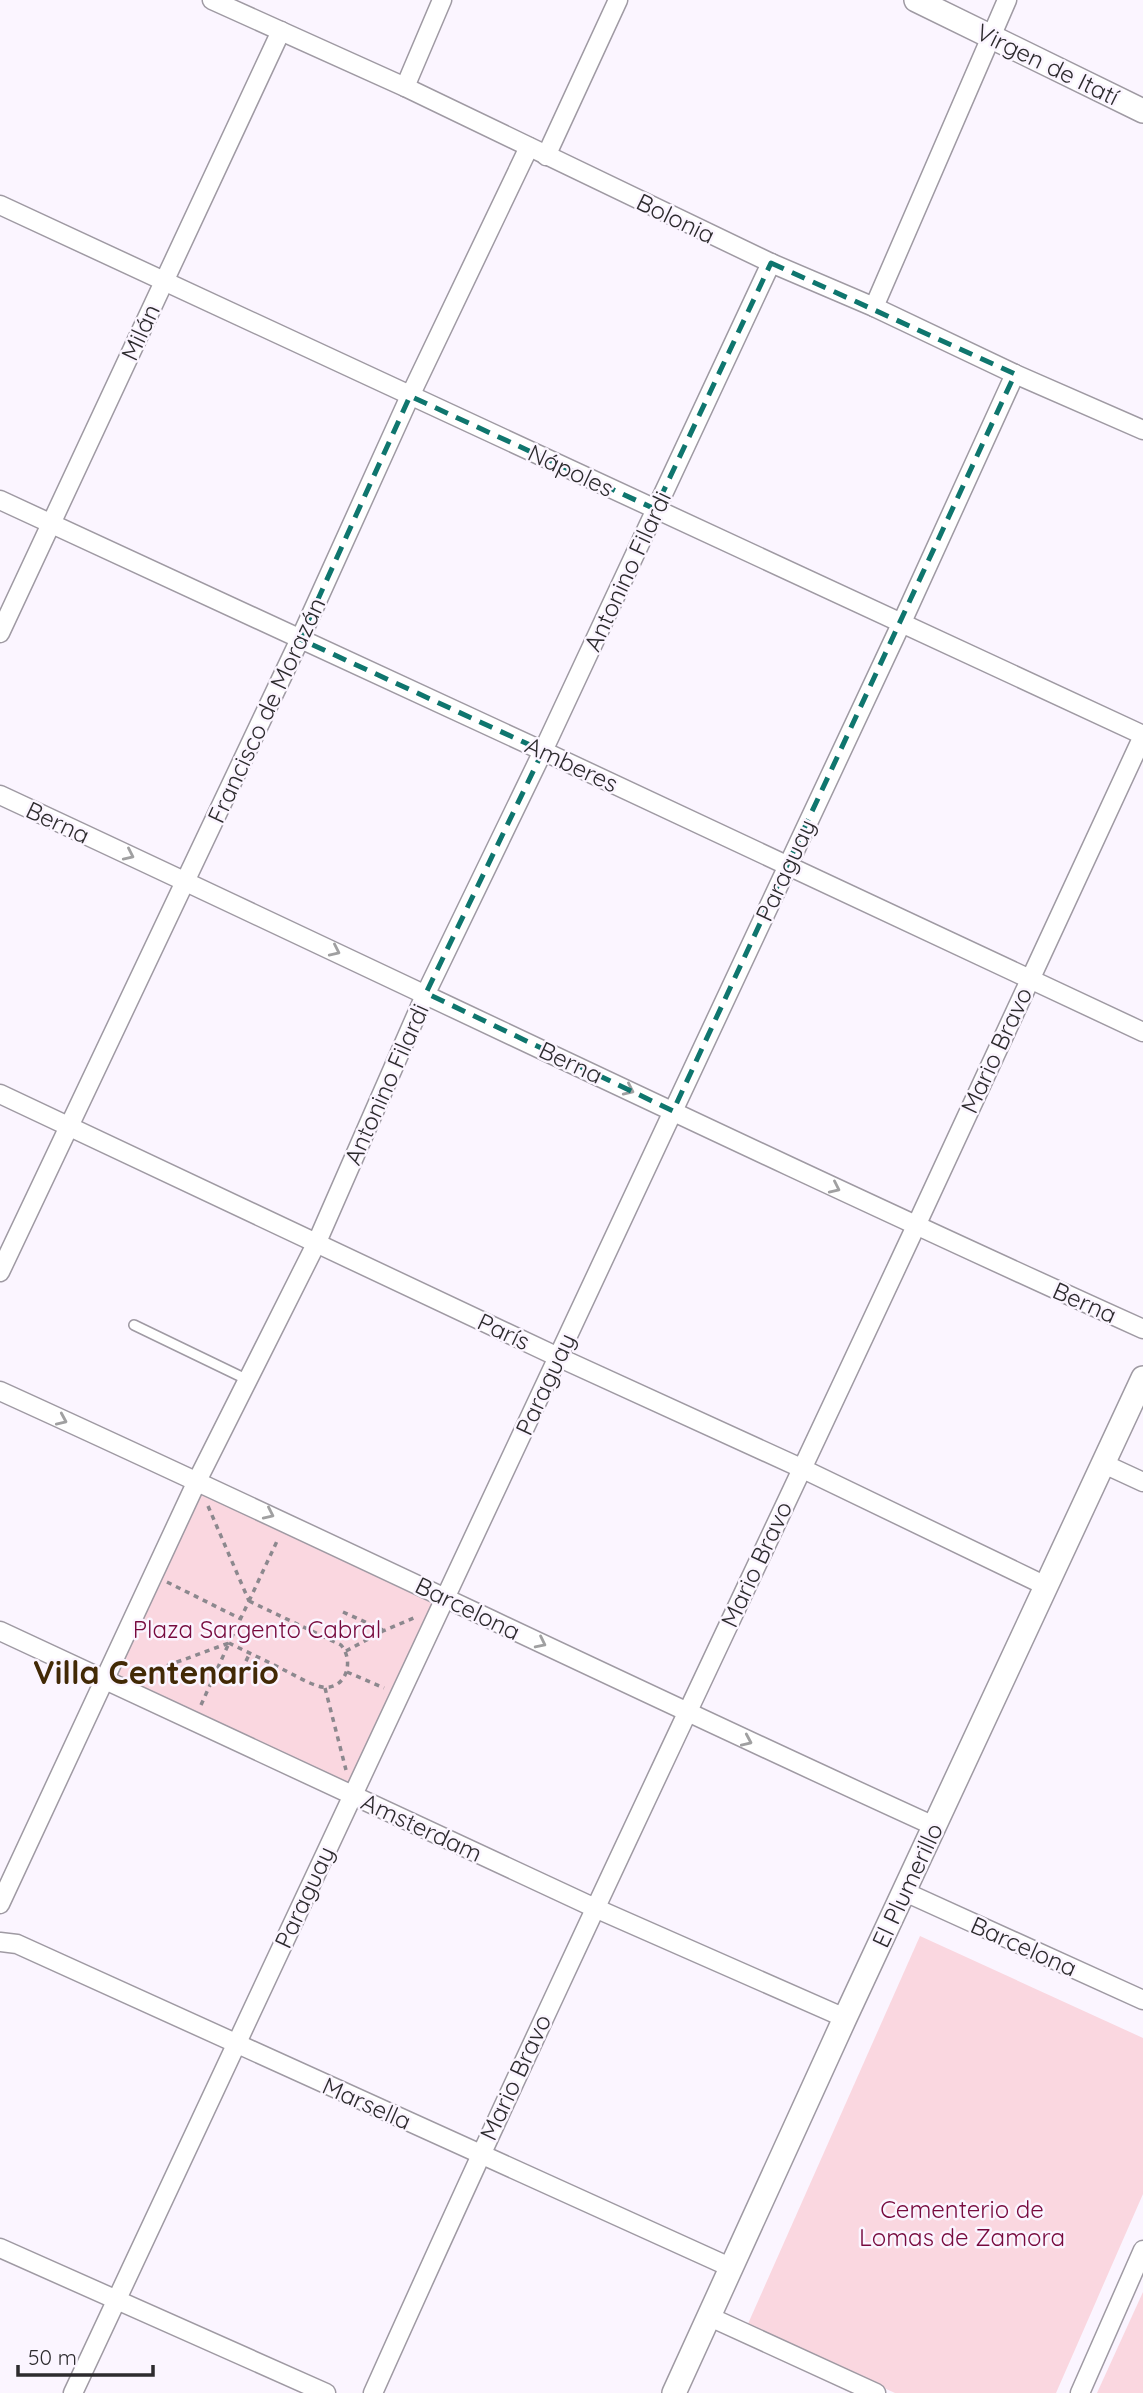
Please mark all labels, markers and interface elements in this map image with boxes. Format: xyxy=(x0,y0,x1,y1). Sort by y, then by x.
street label: Virgen de Itatí xyxy=(972,17,1125,112)
street label: Bolonia xyxy=(632,186,720,250)
street label: Milán xyxy=(114,299,166,365)
street label: Nápoles xyxy=(523,437,619,503)
street label: Antonino Filardi xyxy=(577,486,677,656)
street label: Francisco de Morazán xyxy=(201,592,331,828)
street label: Amberes xyxy=(521,729,623,799)
street label: Berna xyxy=(21,794,95,850)
street label: Paraguay xyxy=(748,814,822,926)
one-way arrow xyxy=(121,847,134,861)
one-way arrow xyxy=(328,943,340,957)
street label: Mario Bravo xyxy=(954,982,1038,1118)
street label: Antonino Filardi xyxy=(337,999,435,1169)
street label: Berna xyxy=(534,1034,608,1090)
one-way arrow xyxy=(622,1082,634,1096)
one-way arrow xyxy=(828,1179,840,1193)
street label: Berna xyxy=(1048,1275,1122,1329)
street label: París xyxy=(473,1306,535,1356)
street label: Paraguay xyxy=(508,1328,582,1440)
one-way arrow xyxy=(55,1411,67,1425)
street label: Mario Bravo xyxy=(714,1496,798,1632)
one-way arrow xyxy=(262,1506,274,1520)
street label: Barcelona xyxy=(411,1570,525,1646)
park label: Plaza Sargento Cabral xyxy=(133,1614,381,1644)
one-way arrow xyxy=(534,1635,546,1649)
district label: Villa Centenario xyxy=(33,1652,279,1692)
one-way arrow xyxy=(739,1732,752,1746)
street label: Amsterdam xyxy=(357,1786,487,1868)
street label: El Plumerillo xyxy=(865,1818,949,1952)
street label: Paraguay xyxy=(267,1841,341,1953)
street label: Barcelona xyxy=(966,1909,1082,1983)
street label: Mario Bravo xyxy=(473,2009,557,2145)
street label: Marsella xyxy=(318,2070,416,2136)
park label: Cementerio de Lomas de Zamora xyxy=(859,2194,1065,2252)
scale bar xyxy=(18,2334,152,2378)
text: 50 m xyxy=(28,2344,77,2370)

